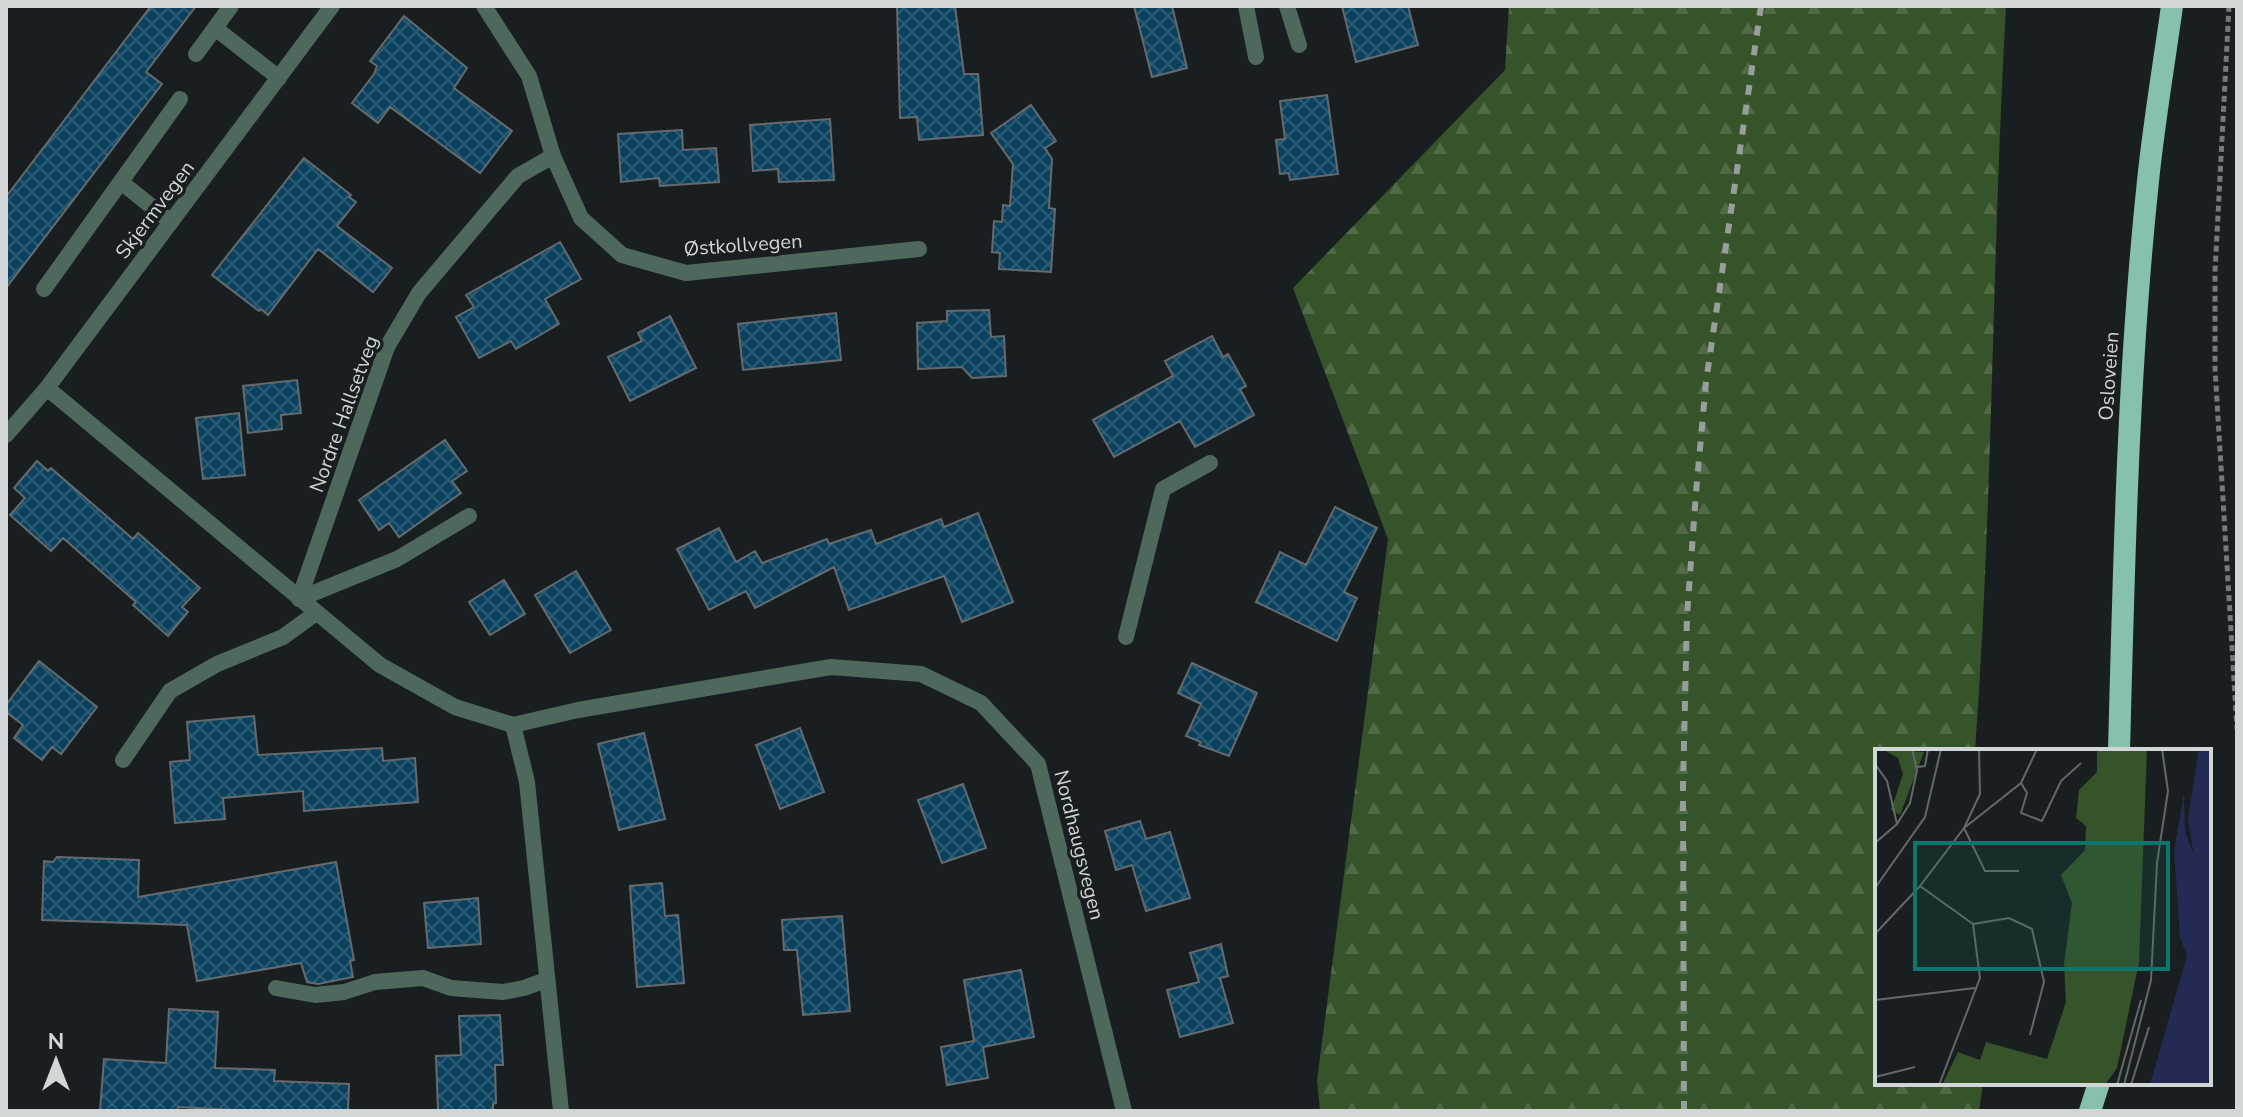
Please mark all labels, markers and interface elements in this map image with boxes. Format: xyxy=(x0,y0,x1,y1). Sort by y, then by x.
street label: Skjermvegen xyxy=(109,155,201,265)
street label: Østkollvegen xyxy=(683,227,803,263)
street label: Osloveien xyxy=(2092,331,2126,421)
street label: Nordre Hallsetveg xyxy=(303,332,385,496)
inset map xyxy=(1875,749,2211,1085)
street label: Nordhaugsvegen xyxy=(1047,767,1111,923)
north arrow xyxy=(16,1021,96,1101)
text: N xyxy=(48,1027,64,1057)

